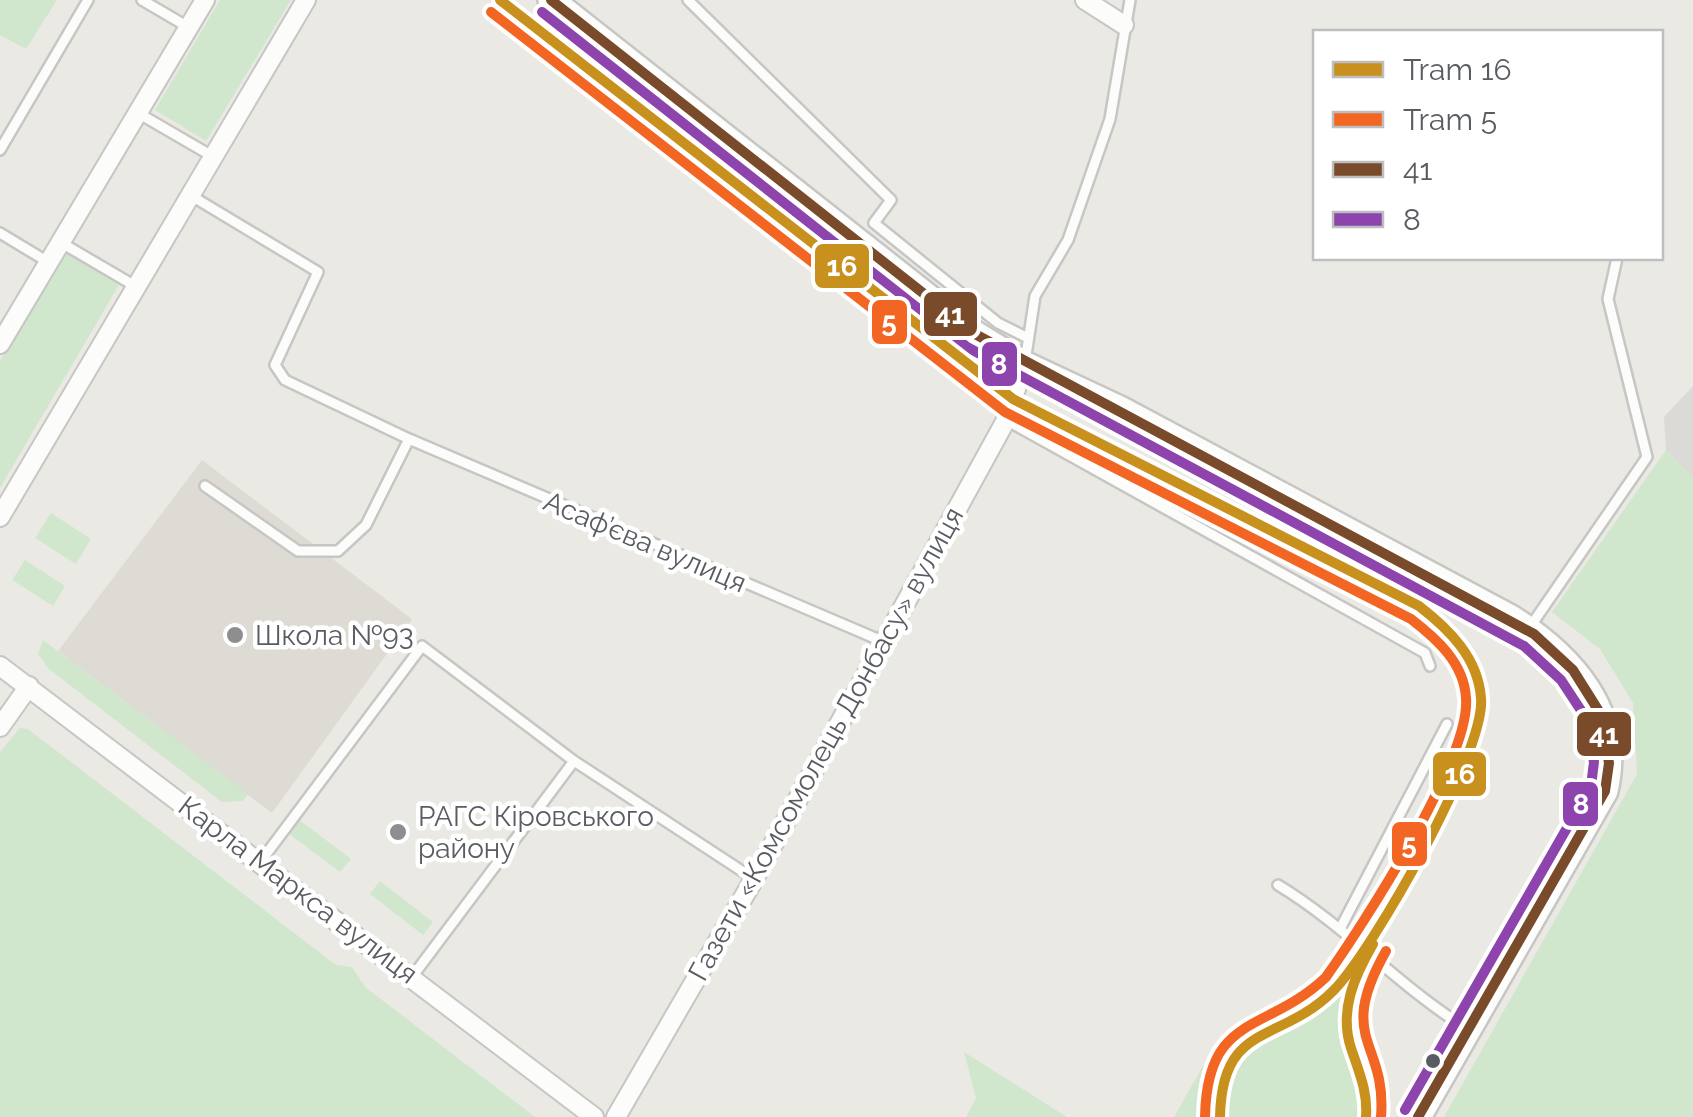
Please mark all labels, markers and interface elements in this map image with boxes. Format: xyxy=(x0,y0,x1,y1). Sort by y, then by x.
legend xyxy=(1313,30,1663,260)
text: Tram 16 xyxy=(1403,52,1512,87)
text: Tram 5 xyxy=(1403,102,1497,137)
text: 41 xyxy=(1403,152,1432,187)
text: 8 xyxy=(1403,202,1421,237)
line badge: 16 xyxy=(813,242,871,290)
text: 16 xyxy=(827,250,857,283)
line badge: 41 xyxy=(922,290,979,338)
line badge: 5 xyxy=(870,298,909,346)
text: 41 xyxy=(935,298,965,331)
text: 5 xyxy=(881,306,897,339)
line badge: 8 xyxy=(980,340,1019,388)
text: 8 xyxy=(991,348,1007,381)
street label: Асаф’єва вулиця xyxy=(539,484,751,600)
street label: Газети «Комсомолець Донбасу» вулиця xyxy=(682,502,970,986)
place label: Школа №93 xyxy=(255,619,414,652)
marker: Школа №93 xyxy=(224,624,246,646)
line badge: 41 xyxy=(1575,710,1633,758)
text: 41 xyxy=(1589,718,1619,751)
line badge: 16 xyxy=(1431,750,1488,798)
text: 16 xyxy=(1445,758,1475,791)
line badge: 8 xyxy=(1561,780,1600,828)
text: 8 xyxy=(1573,788,1589,821)
street label: Карла Маркса вулиця xyxy=(172,789,424,991)
place label: РАГС Кіровського району xyxy=(418,800,654,865)
line badge: 5 xyxy=(1390,820,1429,868)
marker: РАГС Кіровського району xyxy=(387,821,409,843)
text: 5 xyxy=(1401,828,1417,861)
unlabelled marker xyxy=(1423,1051,1443,1071)

